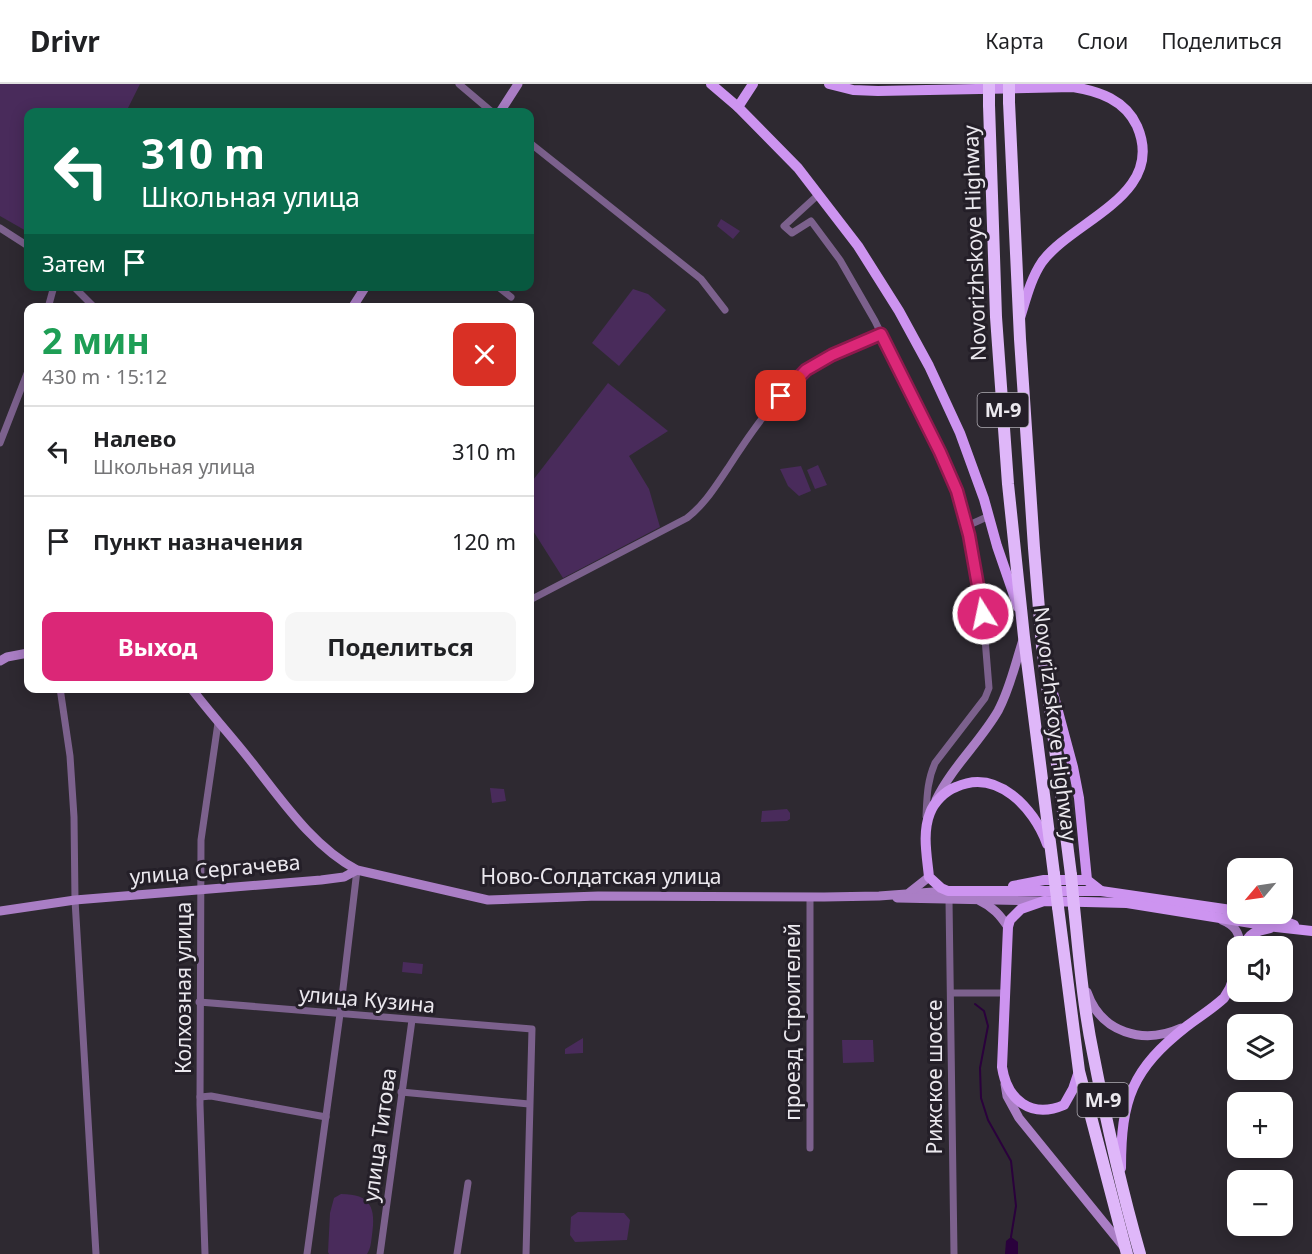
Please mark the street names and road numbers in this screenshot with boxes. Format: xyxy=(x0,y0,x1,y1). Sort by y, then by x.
street label: Novorizhskoye Highway xyxy=(956,124,992,361)
road number: М-9 xyxy=(978,393,1028,427)
street label: Novorizhskoye Highway xyxy=(1028,605,1084,843)
street label: улица Сергачева xyxy=(128,848,301,890)
street label: Ново-Солдатская улица xyxy=(480,862,722,890)
street label: Колхозная улица xyxy=(169,902,197,1074)
street label: проезд Строителей xyxy=(778,923,806,1121)
street label: улица Кузина xyxy=(298,979,436,1019)
street label: Рижское шоссе xyxy=(920,1000,948,1154)
street label: улица Титова xyxy=(356,1066,402,1203)
road number: М-9 xyxy=(1078,1083,1128,1117)

